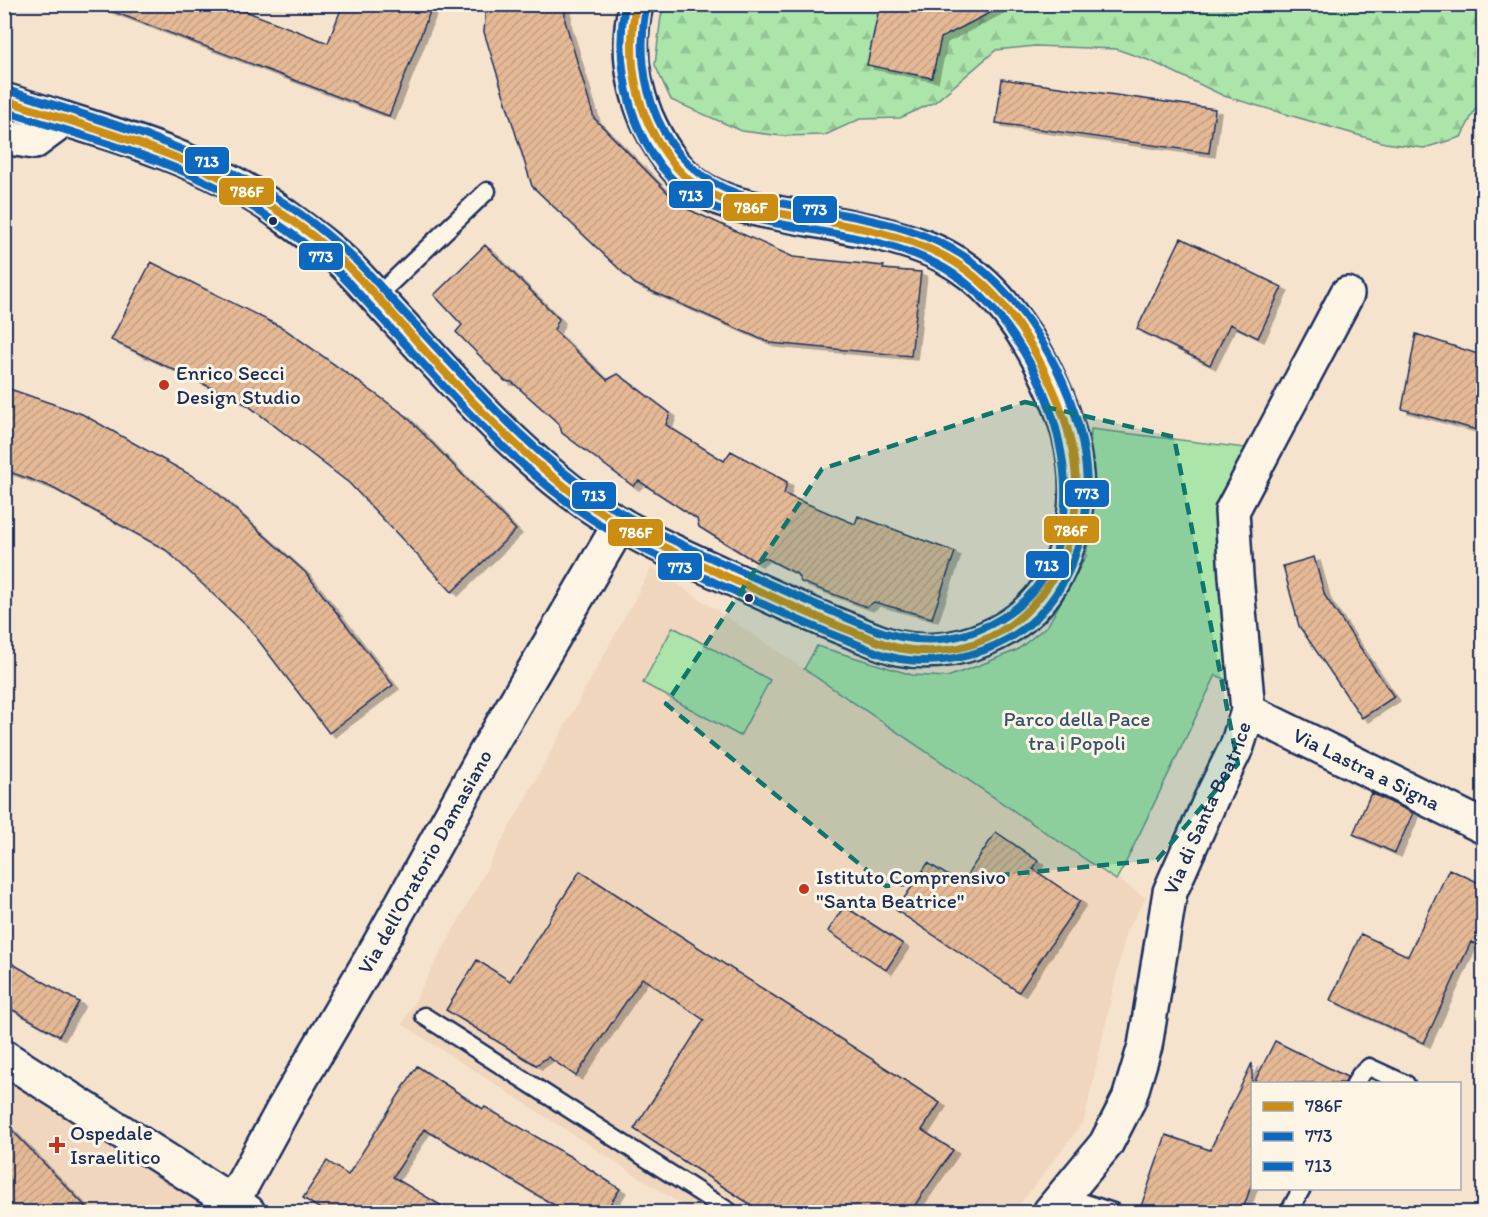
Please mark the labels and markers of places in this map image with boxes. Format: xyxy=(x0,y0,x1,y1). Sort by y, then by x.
unlabelled marker xyxy=(267,215,279,227)
place label: Enrico Secci Design Studio xyxy=(176,360,301,409)
marker: Enrico Secci Design Studio xyxy=(157,378,171,392)
unlabelled marker xyxy=(743,592,755,604)
place label: Istituto Comprensivo "Santa Beatrice" xyxy=(816,864,1006,913)
marker: Istituto Comprensivo "Santa Beatrice" xyxy=(797,882,811,896)
place label: Ospedale Israelitico xyxy=(70,1120,161,1169)
marker: Ospedale Israelitico xyxy=(48,1136,66,1154)

